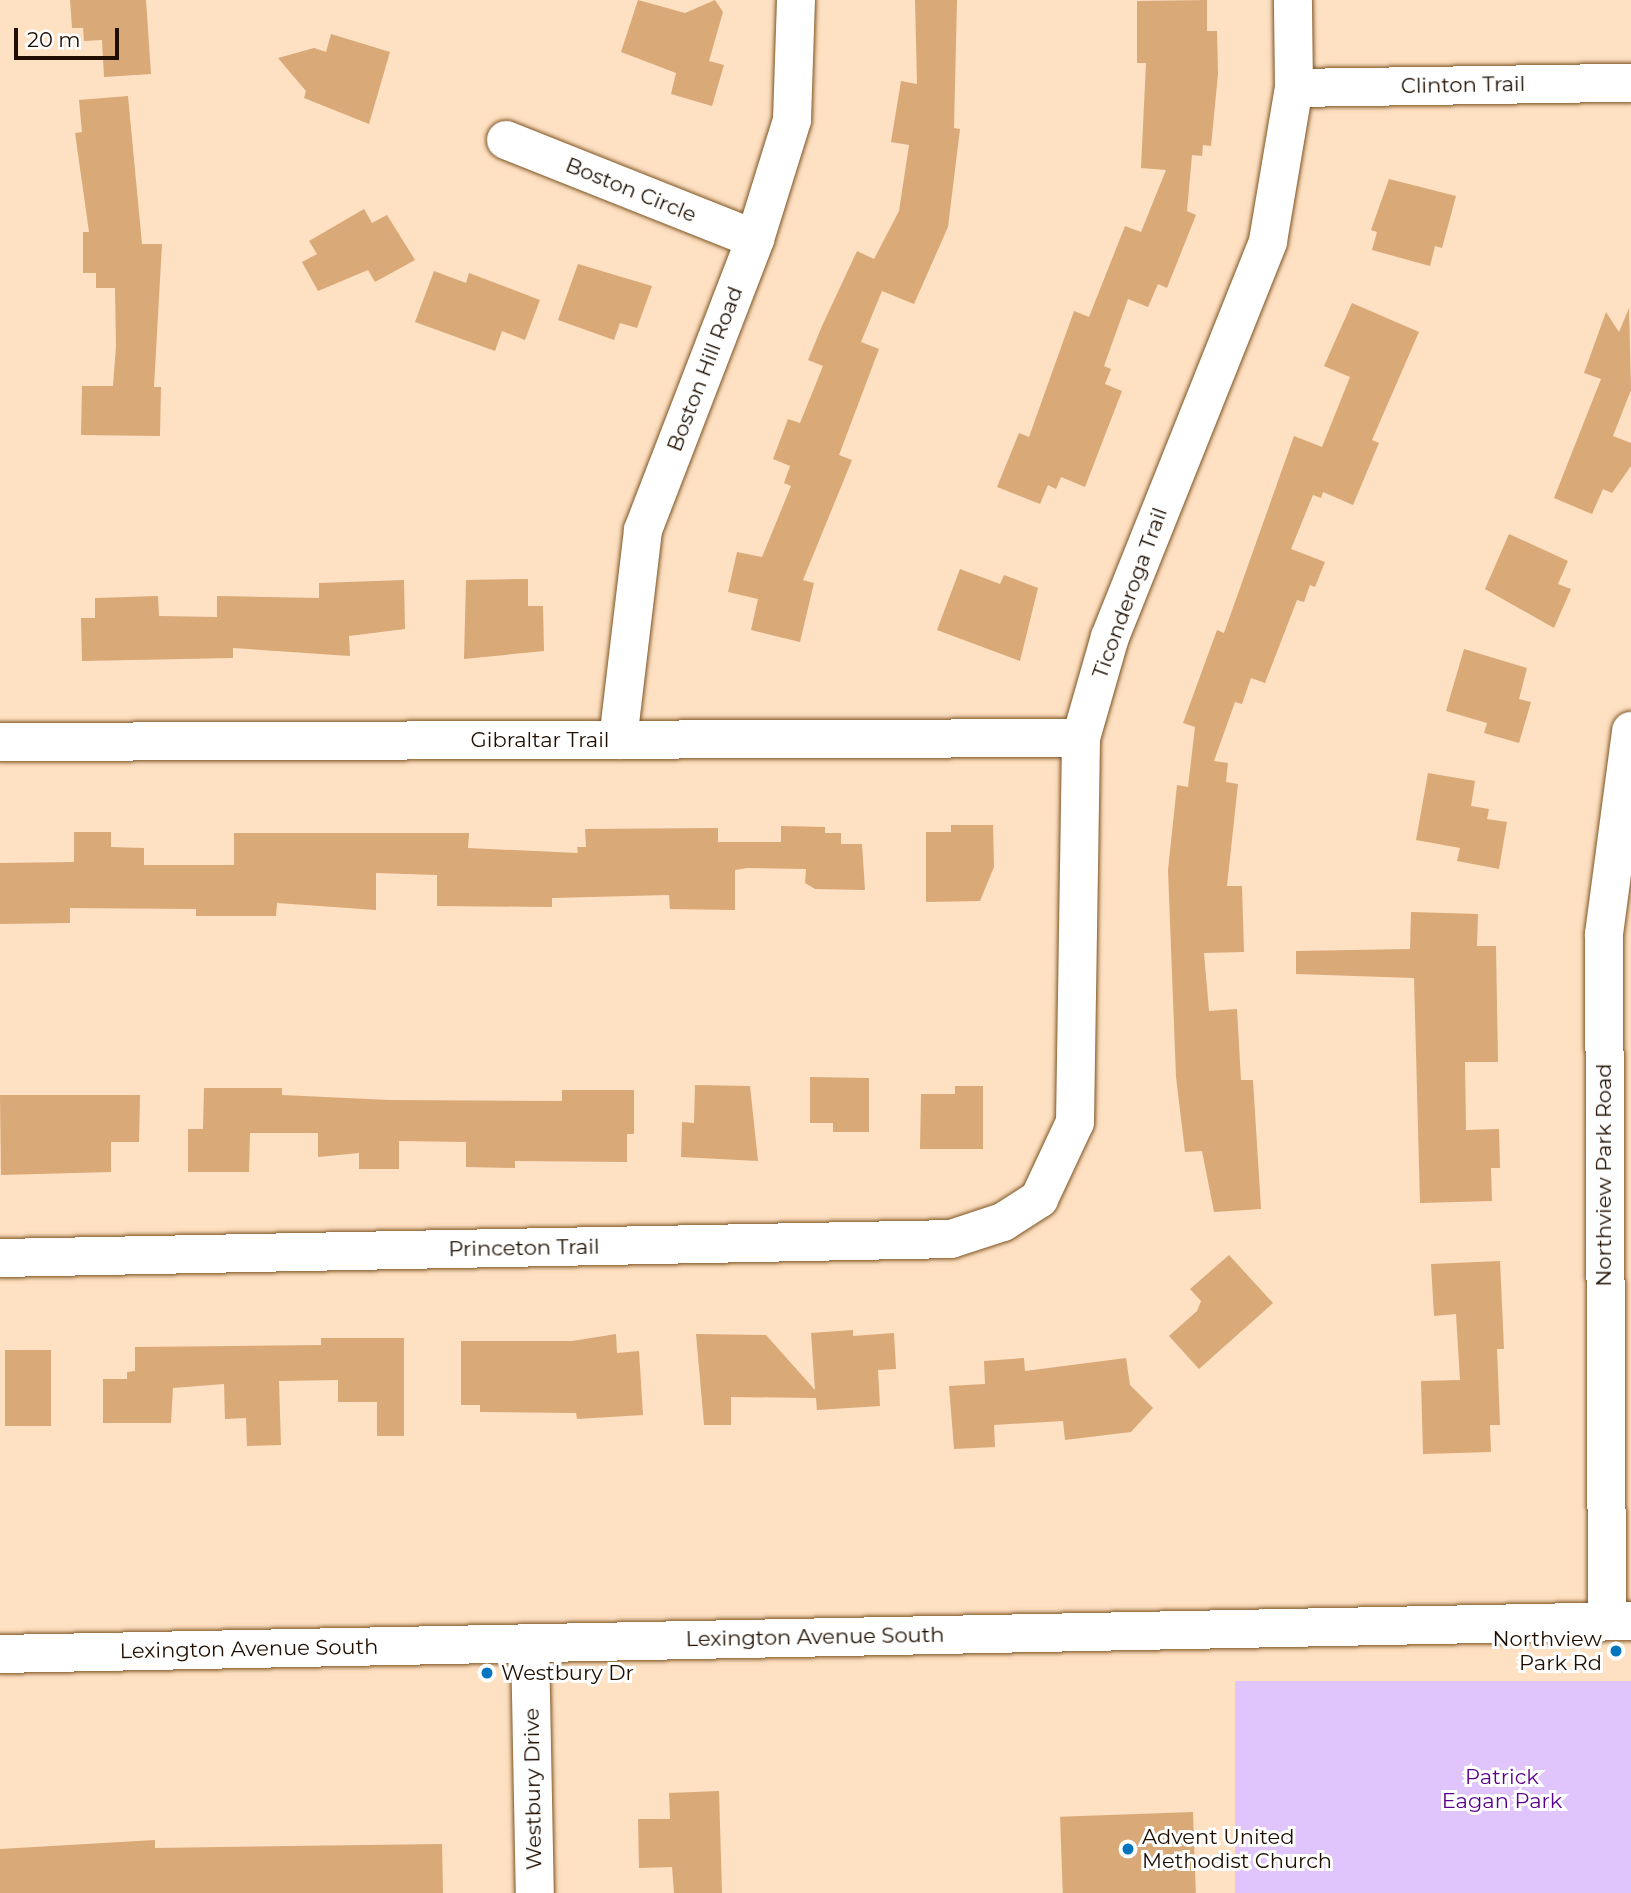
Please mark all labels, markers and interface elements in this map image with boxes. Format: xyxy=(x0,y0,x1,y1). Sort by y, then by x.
scale bar xyxy=(18,14,122,58)
text: 20 m xyxy=(27,27,81,52)
street label: Clinton Trail xyxy=(1401,71,1525,99)
street label: Boston Circle xyxy=(562,152,700,228)
street label: Boston Hill Road xyxy=(662,283,748,455)
street label: Ticonderoga Trail xyxy=(1087,504,1173,682)
street label: Gibraltar Trail xyxy=(471,727,609,753)
street label: Northview Park Road xyxy=(1591,1063,1617,1287)
street label: Princeton Trail xyxy=(448,1234,600,1262)
street label: Lexington Avenue South xyxy=(685,1622,945,1652)
place label: Northview Park Rd xyxy=(1493,1626,1602,1676)
street label: Lexington Avenue South xyxy=(119,1634,379,1664)
marker: Northview Park Rd xyxy=(1608,1643,1624,1659)
place label: Westbury Dr xyxy=(501,1660,634,1686)
marker: Westbury Dr xyxy=(479,1665,495,1681)
street label: Westbury Drive xyxy=(519,1708,547,1870)
park label: Patrick Eagan Park xyxy=(1442,1764,1562,1814)
place label: Advent United Methodist Church xyxy=(1142,1824,1332,1874)
marker: Advent United Methodist Church xyxy=(1120,1841,1136,1857)

